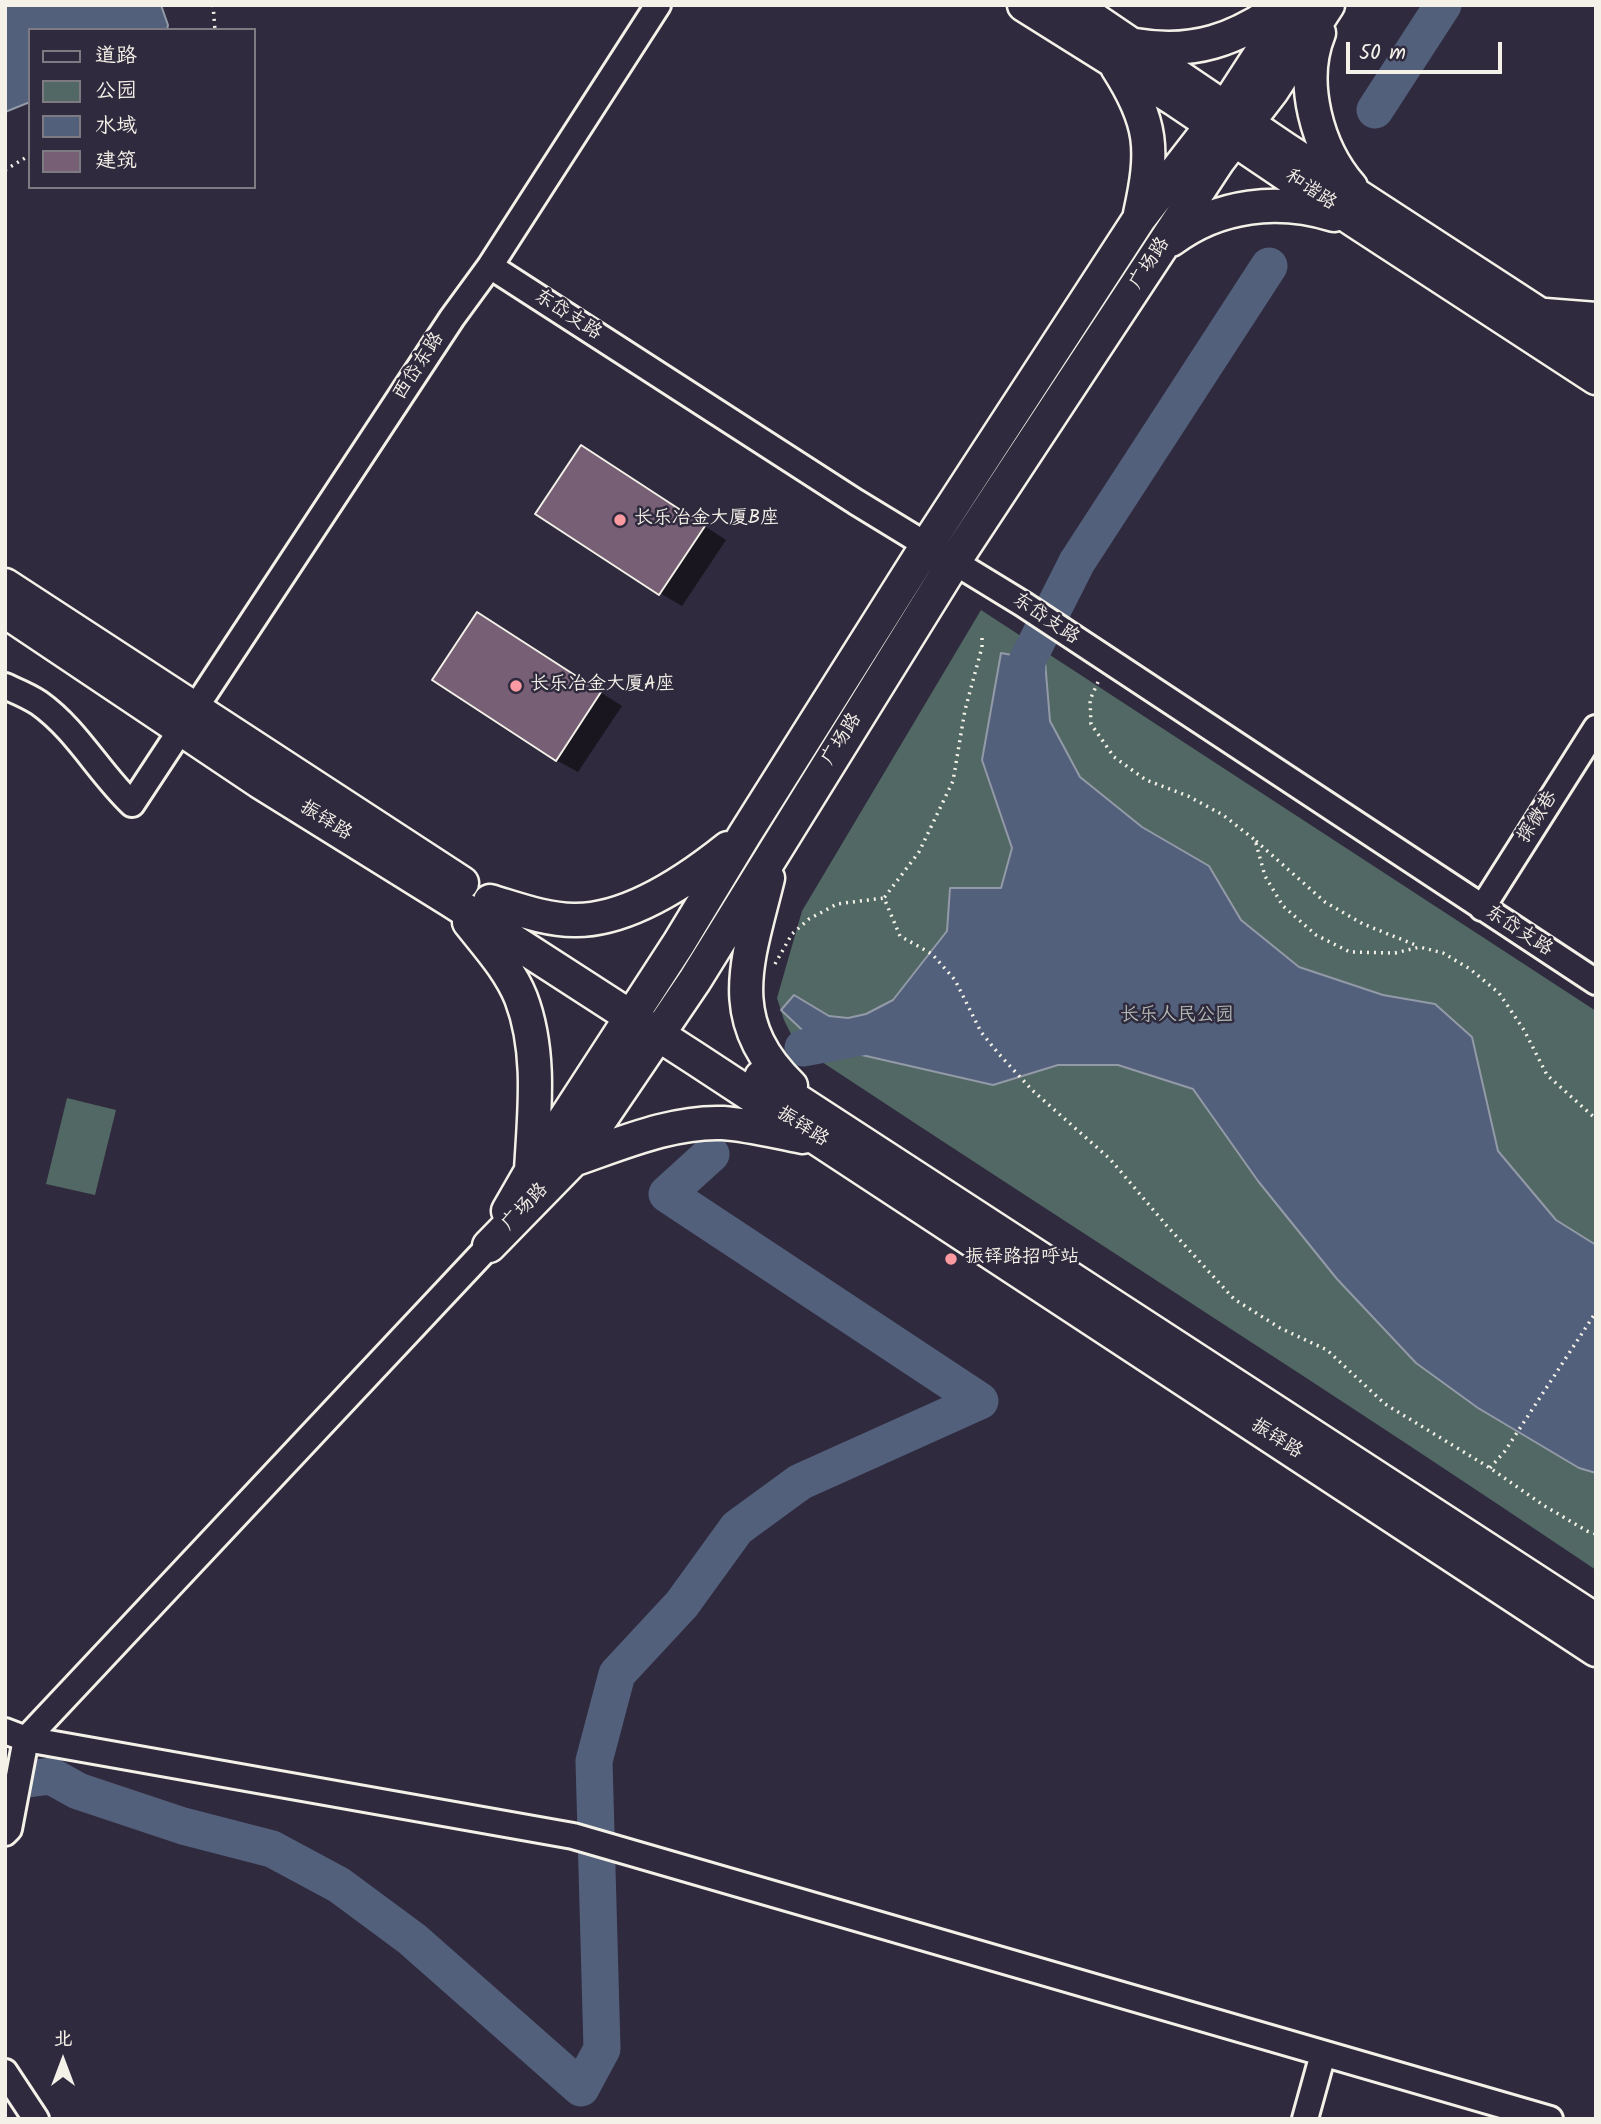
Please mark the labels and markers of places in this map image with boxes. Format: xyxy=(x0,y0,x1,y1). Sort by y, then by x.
place label: 长乐冶金大厦B座 xyxy=(634,509,779,531)
marker: 长乐冶金大厦B座 xyxy=(612,512,628,528)
place label: 长乐冶金大厦A座 xyxy=(530,675,675,697)
marker: 长乐冶金大厦A座 xyxy=(508,678,524,694)
place label: 振铎路招呼站 xyxy=(965,1248,1079,1270)
marker: 振铎路招呼站 xyxy=(943,1251,959,1267)

